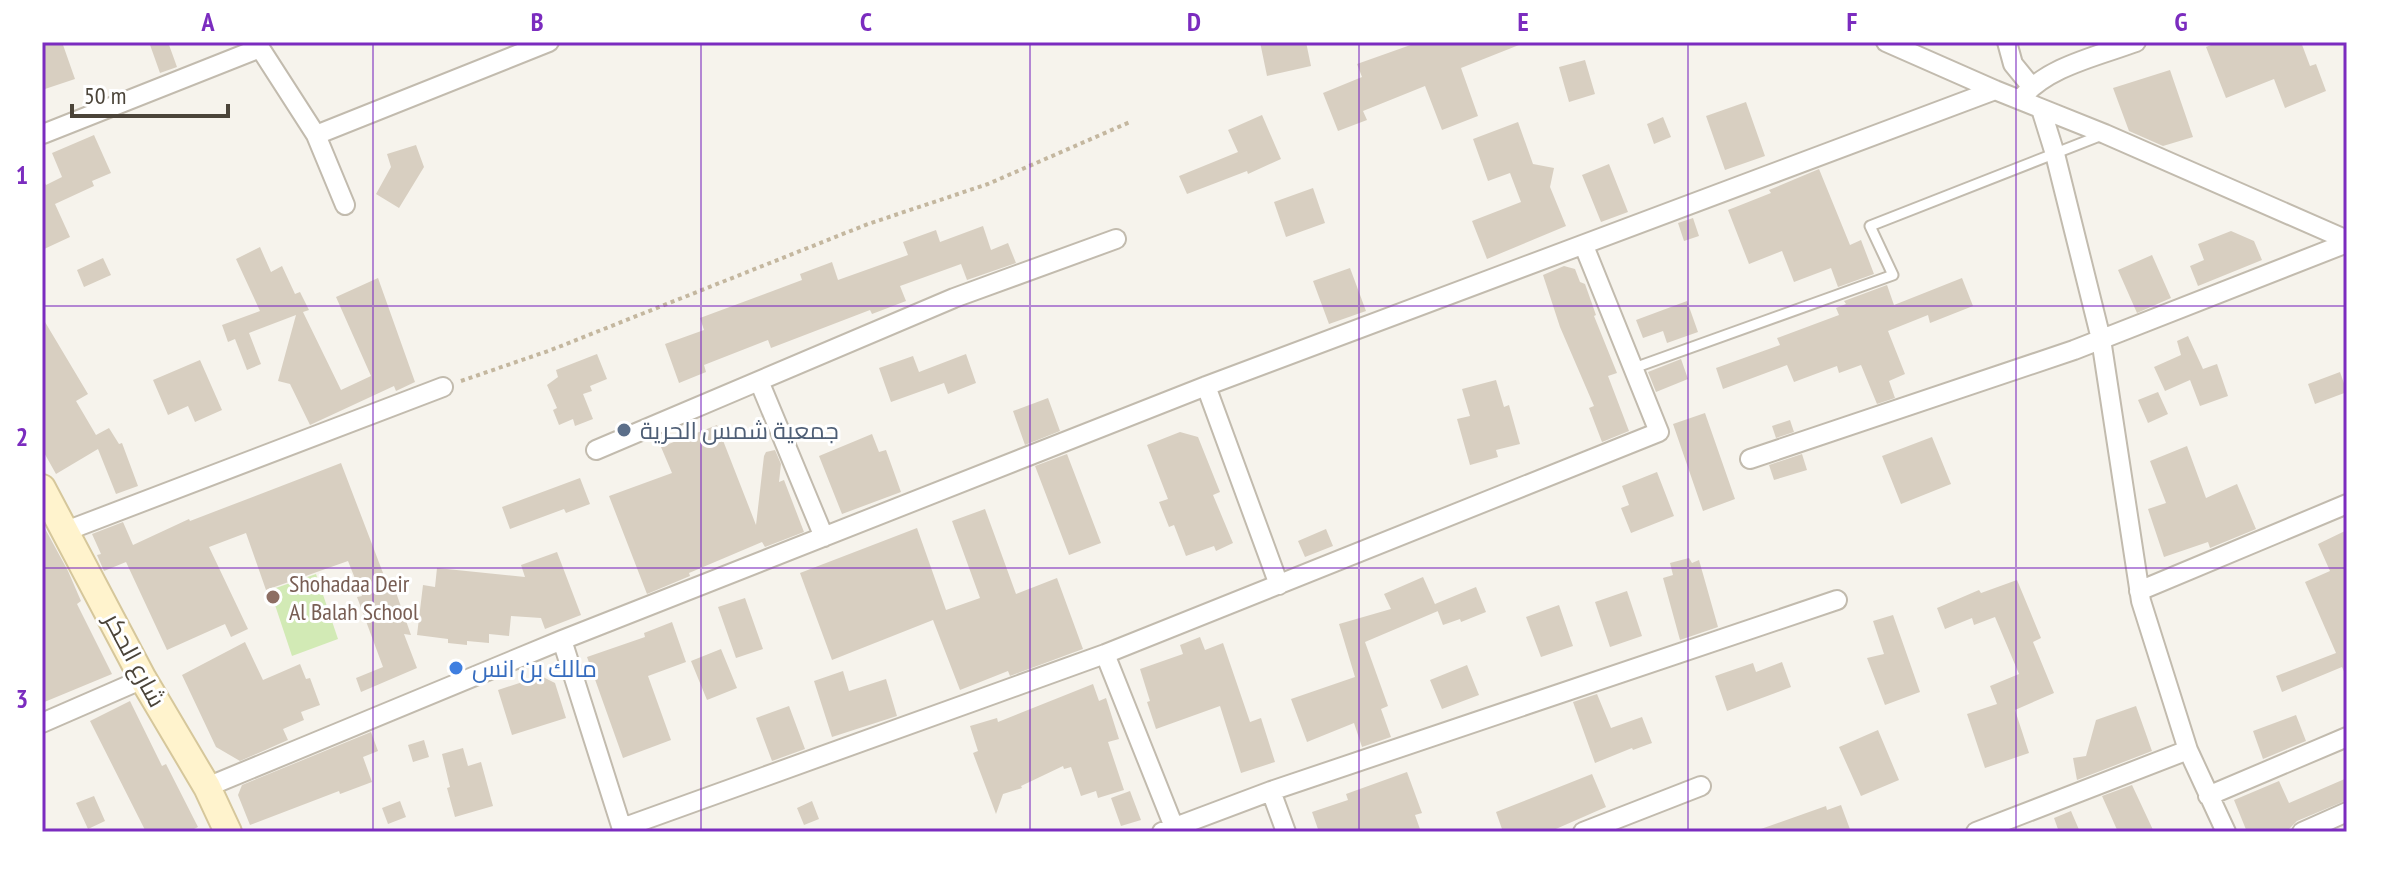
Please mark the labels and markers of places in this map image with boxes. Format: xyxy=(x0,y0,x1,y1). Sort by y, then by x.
place label: جمعية شمس الحرية xyxy=(640,415,839,446)
marker: جمعية شمس الحرية xyxy=(615,421,633,439)
place label: Shohadaa Deir Al Balah School xyxy=(289,568,419,627)
marker: Shohadaa Deir Al Balah School xyxy=(264,588,282,606)
place label: مالك بن انس xyxy=(472,653,597,684)
marker: مالك بن انس xyxy=(447,659,465,677)

